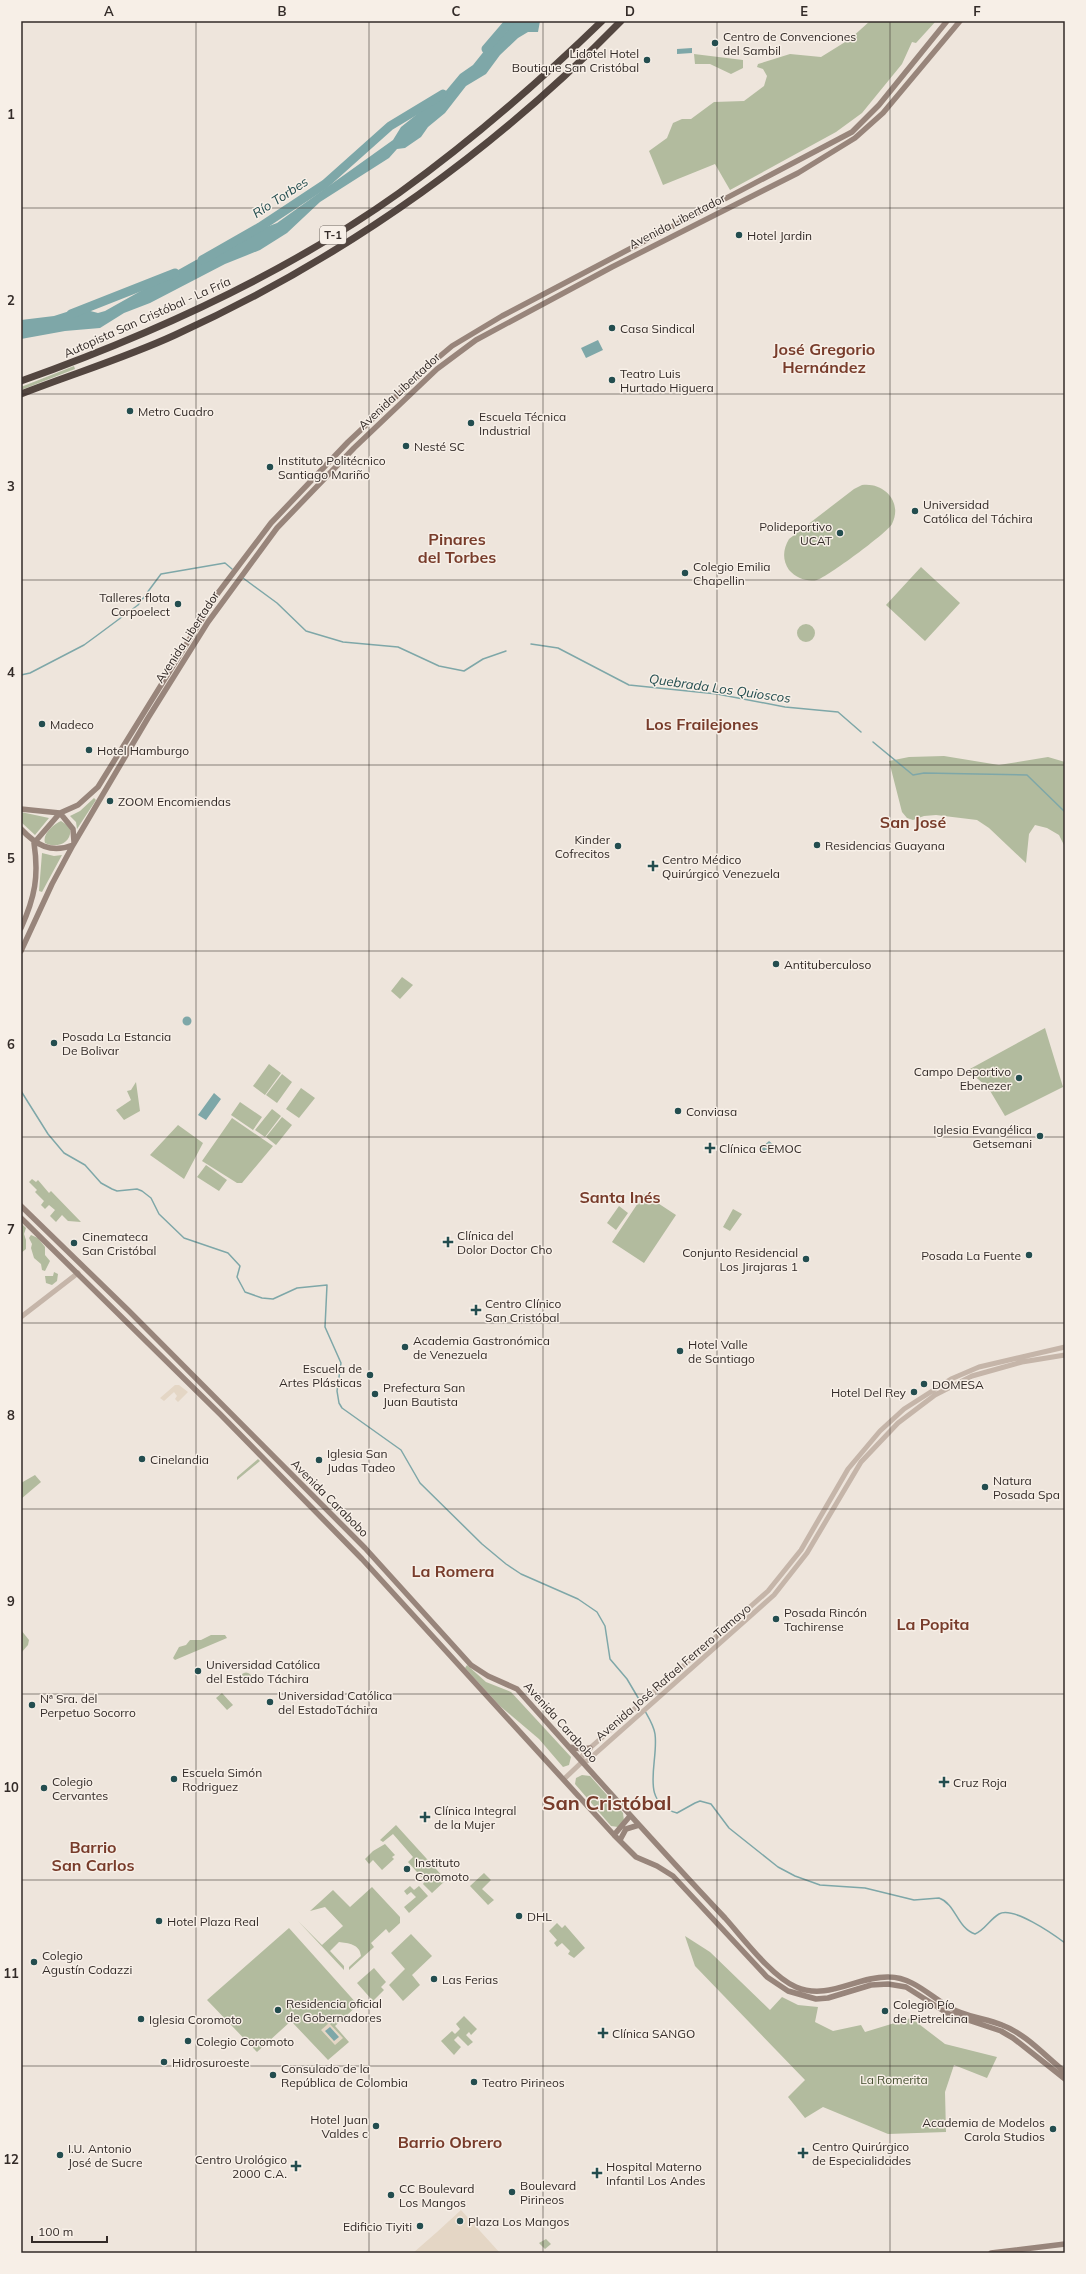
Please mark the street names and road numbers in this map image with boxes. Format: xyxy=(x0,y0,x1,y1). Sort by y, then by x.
street label: Avenida Libertador xyxy=(626,190,728,252)
road number: T-1 xyxy=(320,226,346,244)
street label: Autopista San Cristóbal - La Fría xyxy=(61,273,233,361)
street label: Avenida Libertador xyxy=(355,349,443,433)
street label: Avenida Libertador xyxy=(152,588,223,686)
street label: Avenida Carabobo xyxy=(288,1456,372,1540)
street label: Avenida José Rafael Ferrero Tamayo xyxy=(592,1600,754,1744)
street label: Avenida Carabobo xyxy=(521,1679,601,1766)

